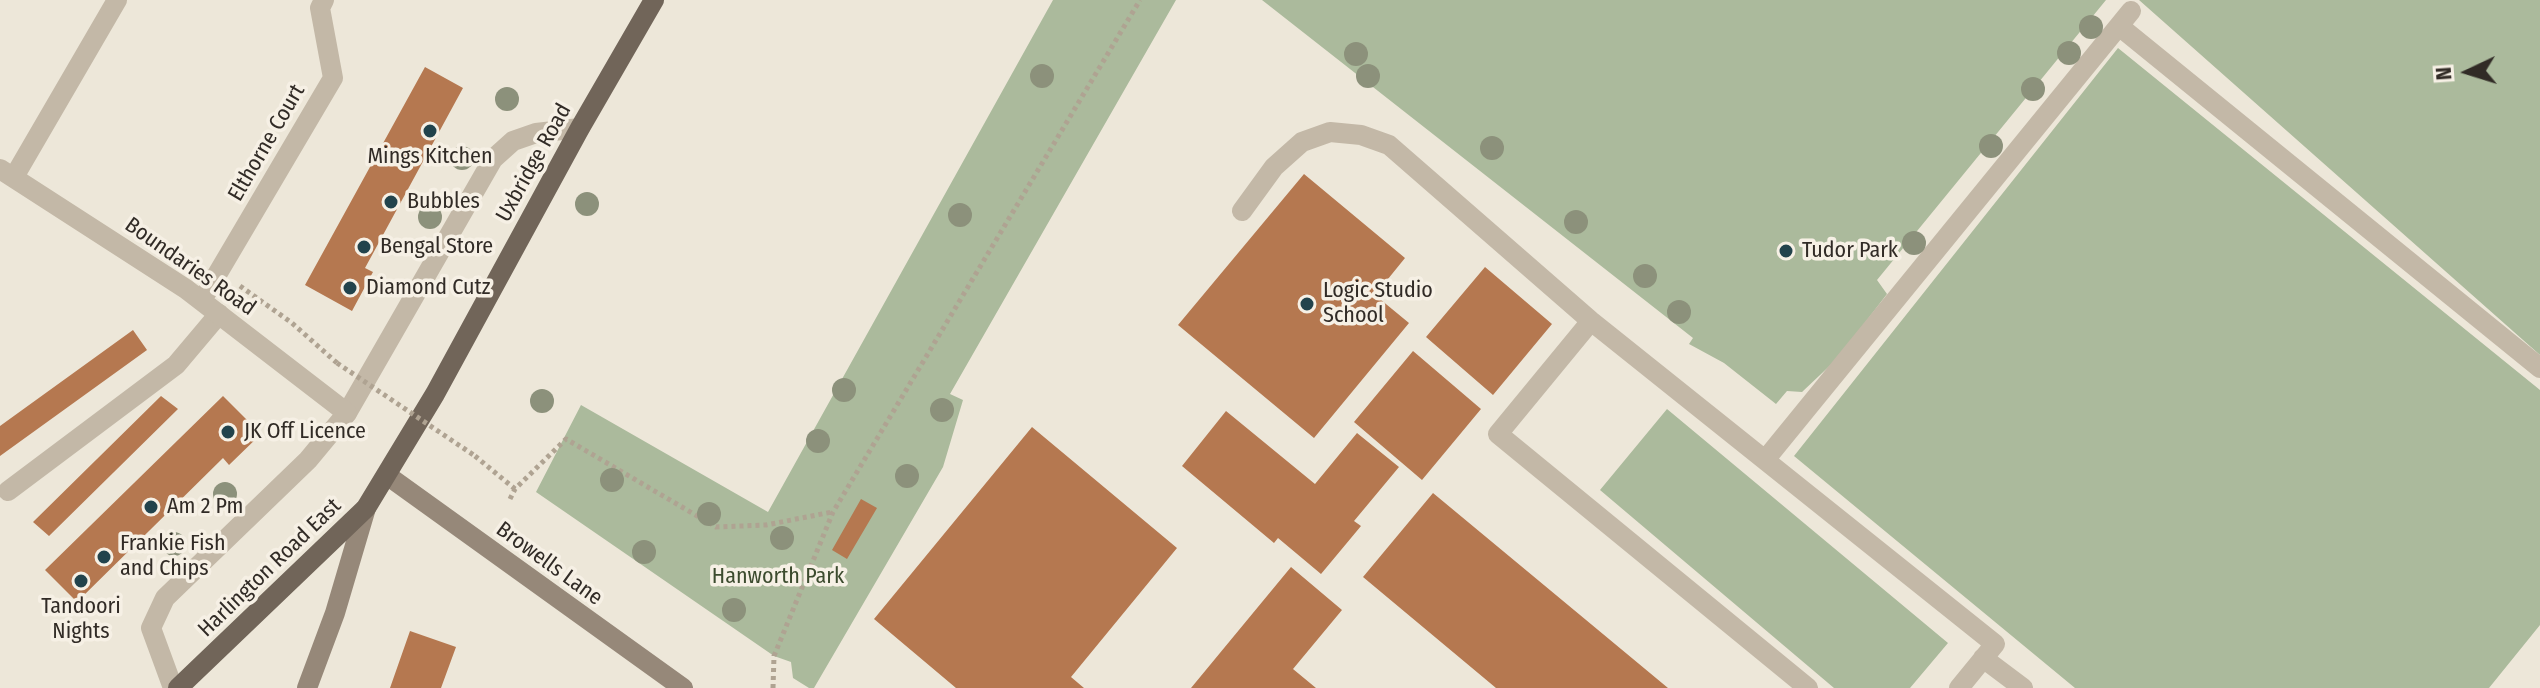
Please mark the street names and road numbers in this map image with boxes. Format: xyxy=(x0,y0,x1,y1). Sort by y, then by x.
street label: Elthorne Court xyxy=(223,80,311,206)
street label: Uxbridge Road xyxy=(491,99,577,227)
street label: Boundaries Road xyxy=(120,212,260,322)
street label: Harlington Road East xyxy=(193,493,347,643)
street label: Browells Lane xyxy=(491,517,607,611)

